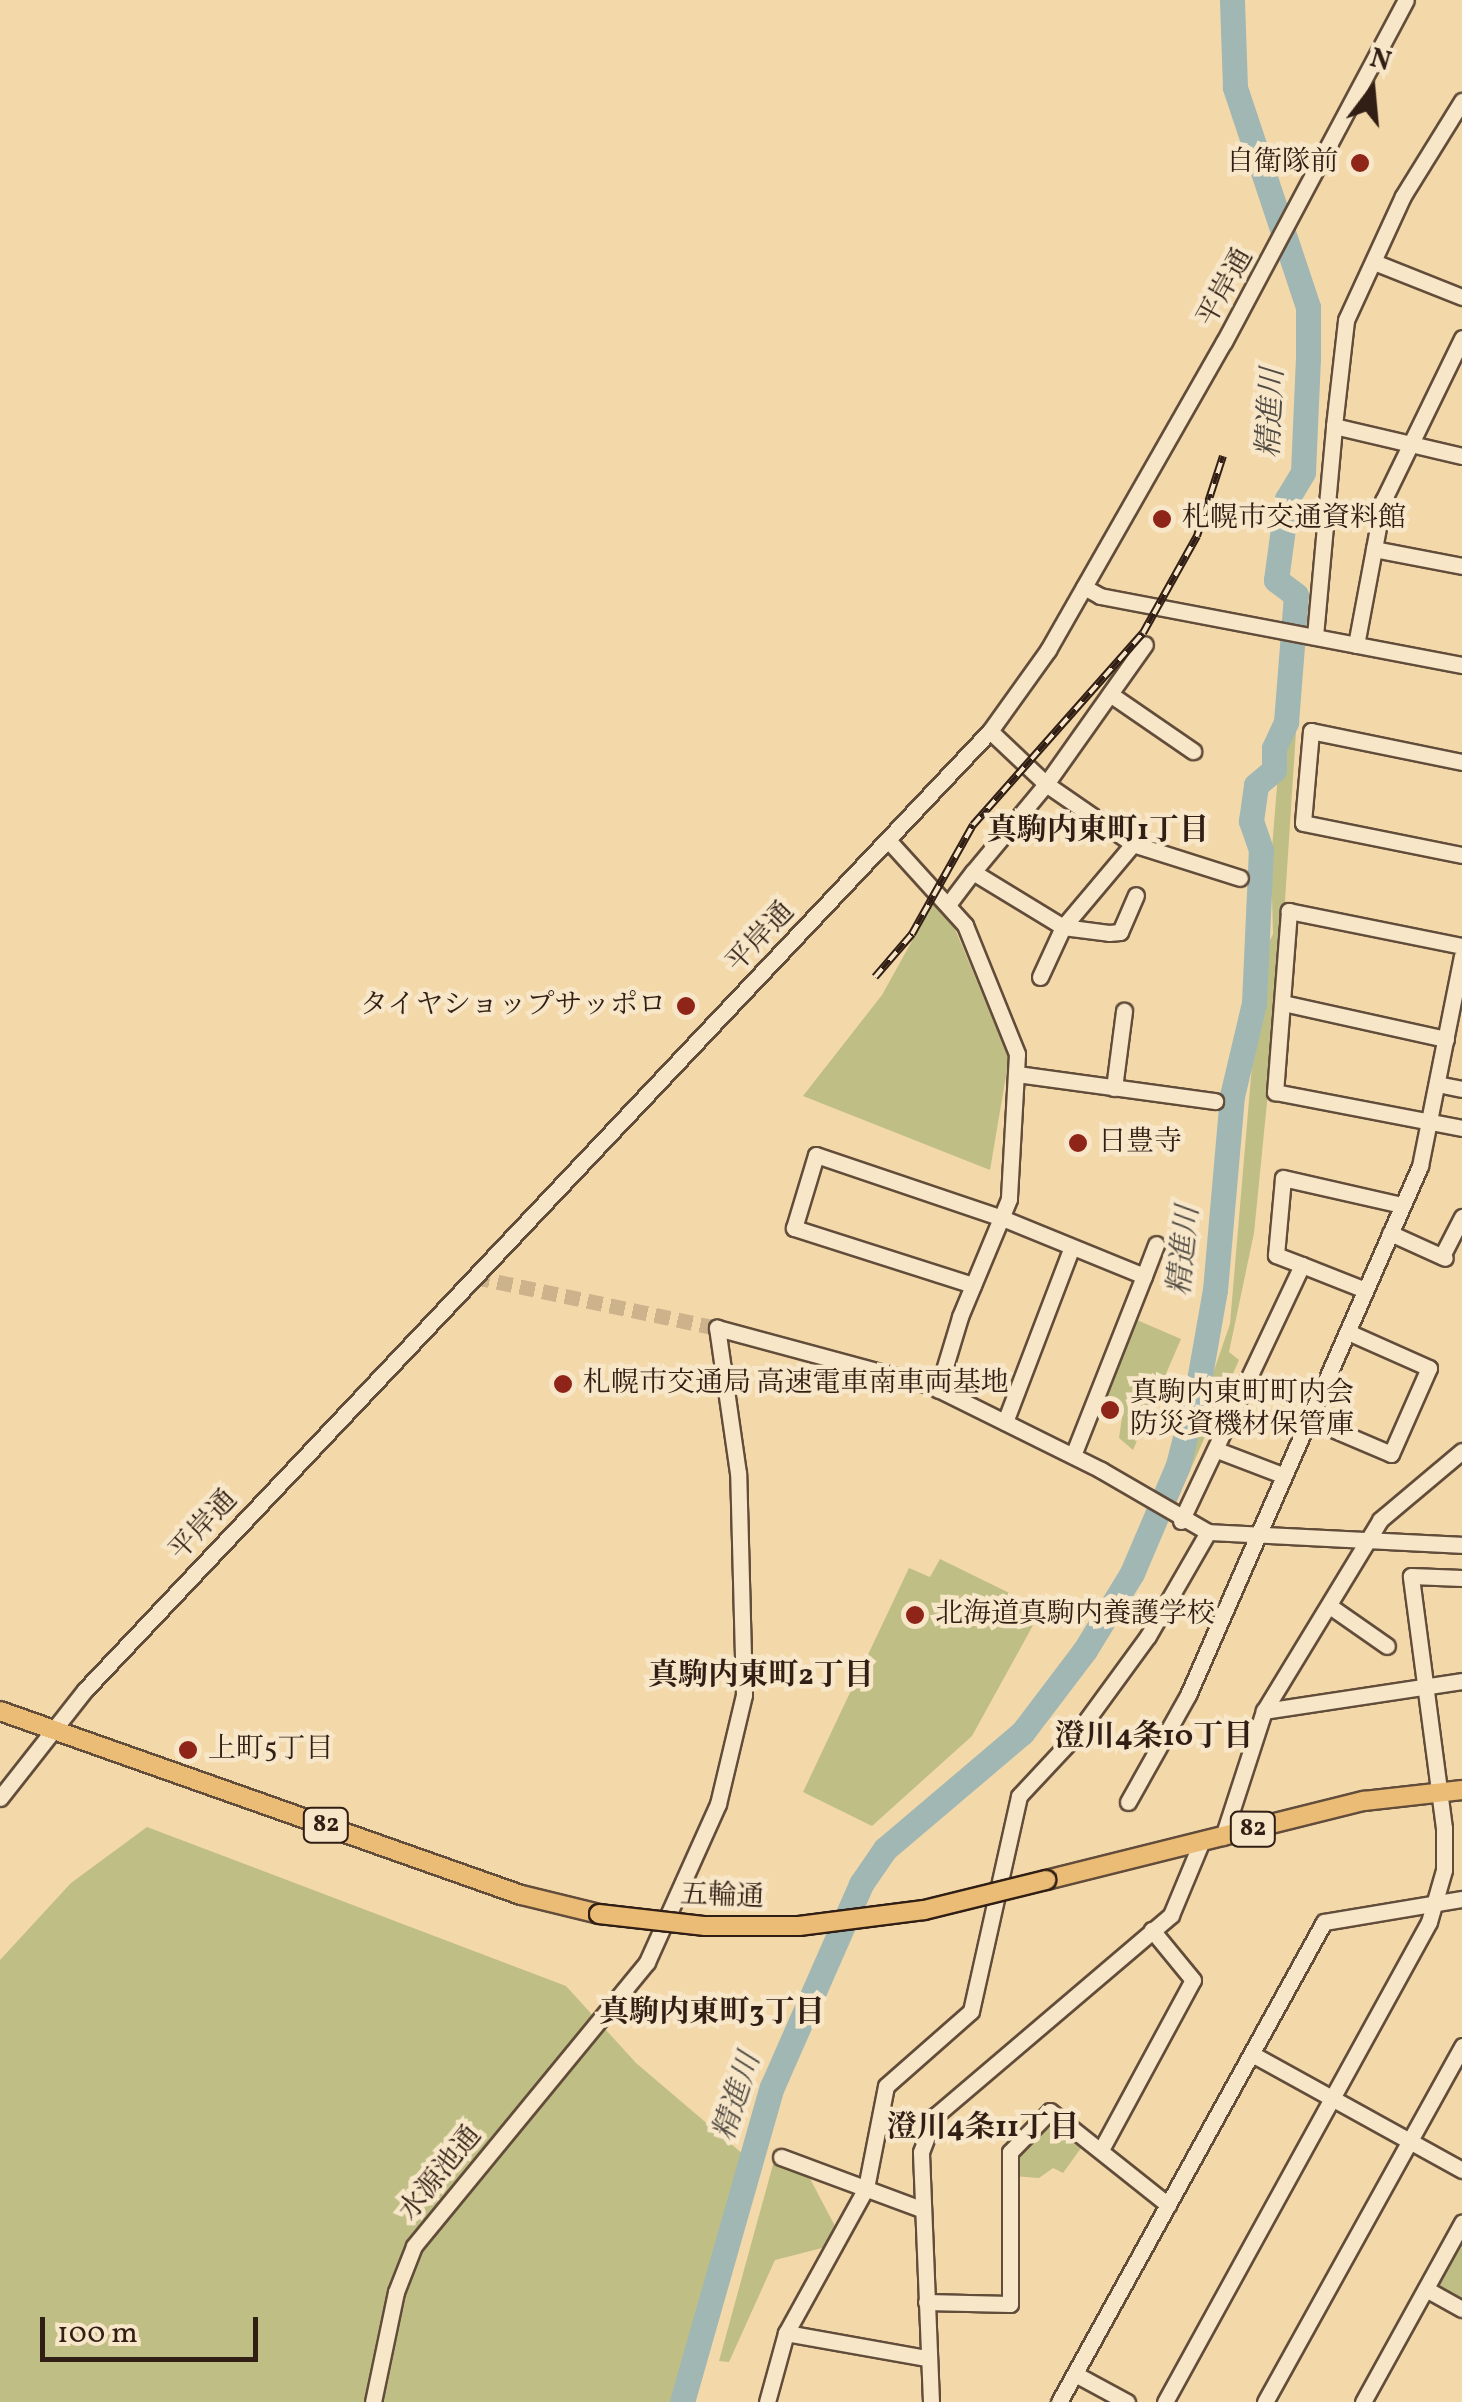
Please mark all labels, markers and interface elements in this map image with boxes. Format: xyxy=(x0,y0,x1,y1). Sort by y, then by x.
text: N xyxy=(1365,39,1396,82)
north arrow xyxy=(1322,40,1422,140)
place label: 自衛隊前 xyxy=(1226,146,1338,180)
marker: 自衛隊前 xyxy=(1347,150,1373,176)
street label: 平岸通 xyxy=(1191,243,1261,333)
water label: 精進川 xyxy=(1252,367,1292,459)
place label: 札幌市交通資料館 xyxy=(1182,502,1406,536)
marker: 札幌市交通資料館 xyxy=(1151,508,1173,530)
district label: 真駒内東町1丁目 xyxy=(987,813,1209,849)
street label: 平岸通 xyxy=(720,896,802,980)
place label: タイヤショップサッポロ xyxy=(358,989,666,1023)
marker: タイヤショップサッポロ xyxy=(675,995,697,1017)
place label: 日豊寺 xyxy=(1098,1126,1182,1160)
marker: 日豊寺 xyxy=(1067,1132,1089,1154)
water label: 精進川 xyxy=(1162,1204,1208,1298)
place label: 札幌市交通局 高速電車南車両基地 xyxy=(583,1367,1009,1401)
marker: 札幌市交通局 高速電車南車両基地 xyxy=(552,1373,574,1395)
place label: 真駒内東町町内会 防災資機材保管庫 xyxy=(1130,1377,1354,1443)
marker: 真駒内東町町内会 防災資機材保管庫 xyxy=(1099,1399,1121,1421)
street label: 平岸通 xyxy=(163,1484,245,1568)
place label: 北海道真駒内養護学校 xyxy=(935,1598,1215,1632)
marker: 北海道真駒内養護学校 xyxy=(904,1604,926,1626)
district label: 真駒内東町2丁目 xyxy=(648,1658,874,1694)
district label: 澄川4条10丁目 xyxy=(1055,1719,1253,1755)
place label: 上町5丁目 xyxy=(208,1733,333,1767)
marker: 上町5丁目 xyxy=(177,1739,199,1761)
road number: 82 xyxy=(301,1805,351,1845)
road number: 82 xyxy=(1228,1809,1278,1849)
street label: 五輪通 xyxy=(679,1879,765,1915)
district label: 真駒内東町3丁目 xyxy=(599,1995,825,2031)
water label: 精進川 xyxy=(707,2049,769,2145)
district label: 澄川4条11丁目 xyxy=(887,2110,1079,2146)
street label: 水源池通 xyxy=(393,2120,489,2228)
scale bar xyxy=(45,2297,262,2359)
text: 100 m xyxy=(57,2313,138,2355)

